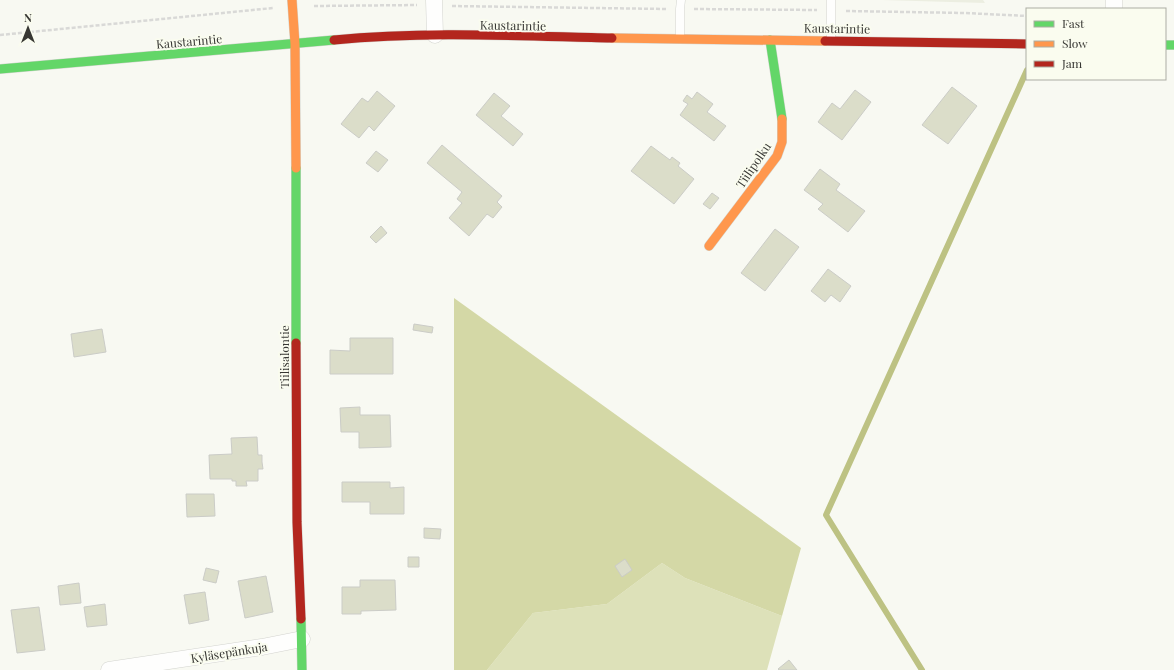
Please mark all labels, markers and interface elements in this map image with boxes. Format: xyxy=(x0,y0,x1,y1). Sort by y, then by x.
north arrow xyxy=(8,8,48,48)
legend xyxy=(1026,8,1166,80)
text: N xyxy=(24,10,32,25)
text: Fast xyxy=(1062,15,1085,31)
street label: Kaustarintie xyxy=(480,16,546,34)
street label: Kaustarintie xyxy=(804,19,870,37)
street label: Kaustarintie xyxy=(155,30,223,52)
text: Slow xyxy=(1062,35,1088,51)
text: Jam xyxy=(1061,55,1083,71)
street label: Tiilipolku xyxy=(732,139,774,191)
street label: Tiilisalontie xyxy=(276,325,292,389)
street label: Kyläsepänkuja xyxy=(190,638,268,666)

